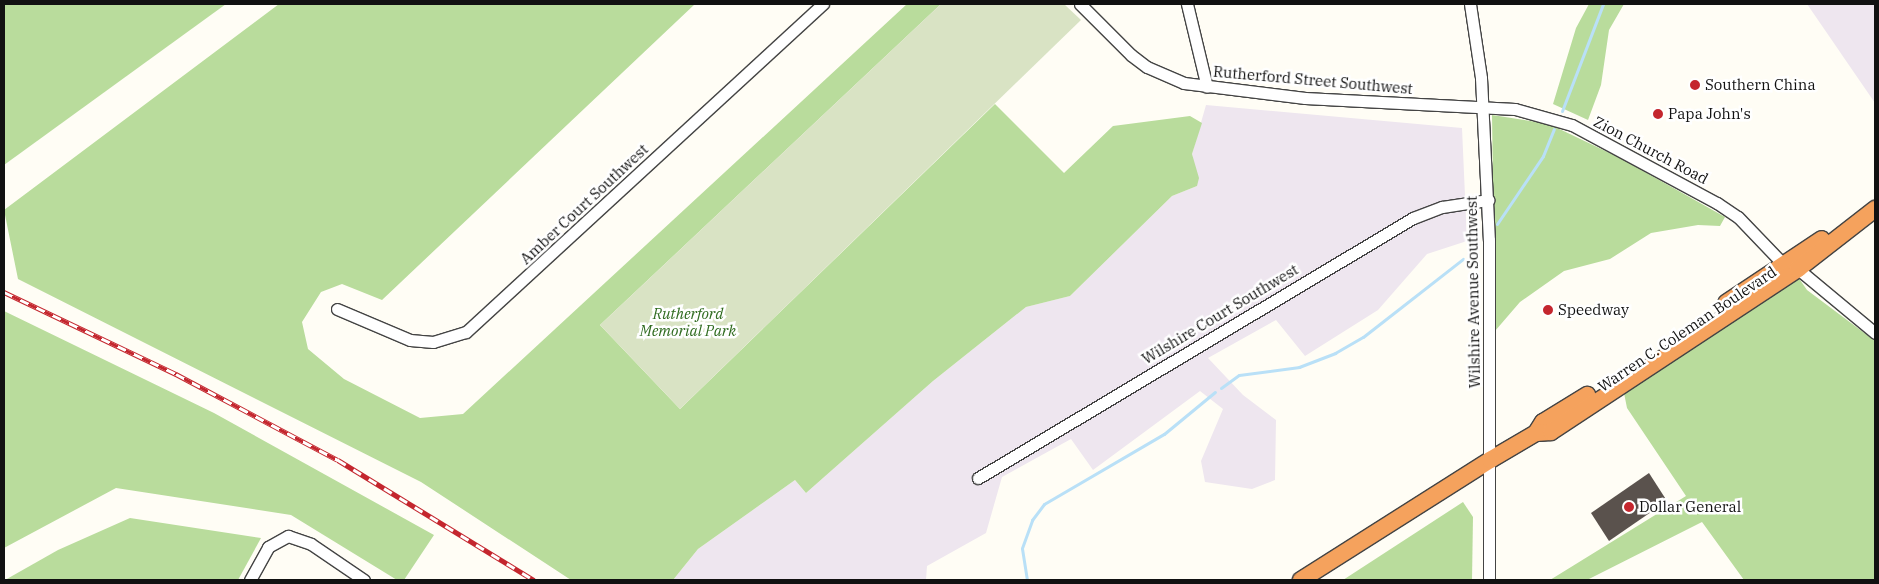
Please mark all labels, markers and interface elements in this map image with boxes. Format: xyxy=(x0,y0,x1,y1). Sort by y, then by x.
street label: Rutherford Street Southwest xyxy=(1212,62,1414,98)
place label: Southern China xyxy=(1705,76,1816,94)
marker: Southern China xyxy=(1689,79,1701,91)
place label: Papa John's xyxy=(1668,105,1751,123)
marker: Papa John's xyxy=(1652,108,1664,120)
street label: Zion Church Road xyxy=(1591,112,1711,188)
street label: Amber Court Southwest xyxy=(516,140,652,268)
street label: Wilshire Avenue Southwest xyxy=(1462,196,1484,388)
street label: Wilshire Court Southwest xyxy=(1139,260,1301,368)
street label: Warren C. Coleman Boulevard xyxy=(1594,263,1780,395)
place label: Speedway xyxy=(1558,301,1629,319)
park label: Rutherford Memorial Park xyxy=(640,304,736,339)
marker: Speedway xyxy=(1542,304,1554,316)
place label: Dollar General xyxy=(1639,498,1741,516)
marker: Dollar General xyxy=(1623,501,1635,513)

